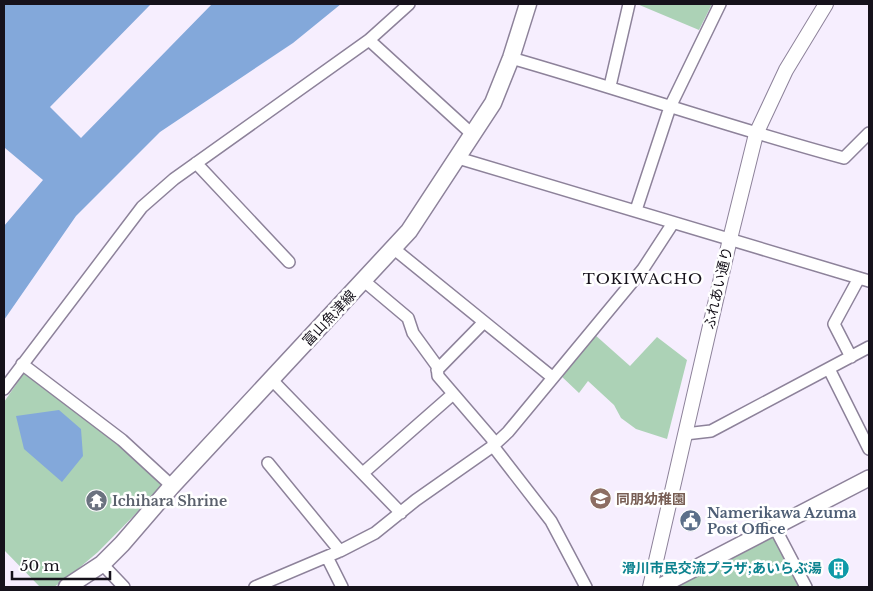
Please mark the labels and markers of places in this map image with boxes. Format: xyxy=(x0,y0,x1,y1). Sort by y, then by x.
school or university icon: 同朋幼稚園 xyxy=(588,487,612,511)
temple icon: Ichihara Shrine xyxy=(84,489,108,513)
place label: 同朋幼稚園 xyxy=(616,490,686,508)
place label: Ichihara Shrine xyxy=(112,492,227,510)
place label: Namerikawa Azuma Post Office xyxy=(707,504,857,538)
public building icon: Namerikawa Azuma Post Office xyxy=(679,509,703,533)
building icon: 滑川市民交流プラザ;あいらぶ湯 xyxy=(826,556,850,580)
place label: 滑川市民交流プラザ;あいらぶ湯 xyxy=(622,559,822,577)

